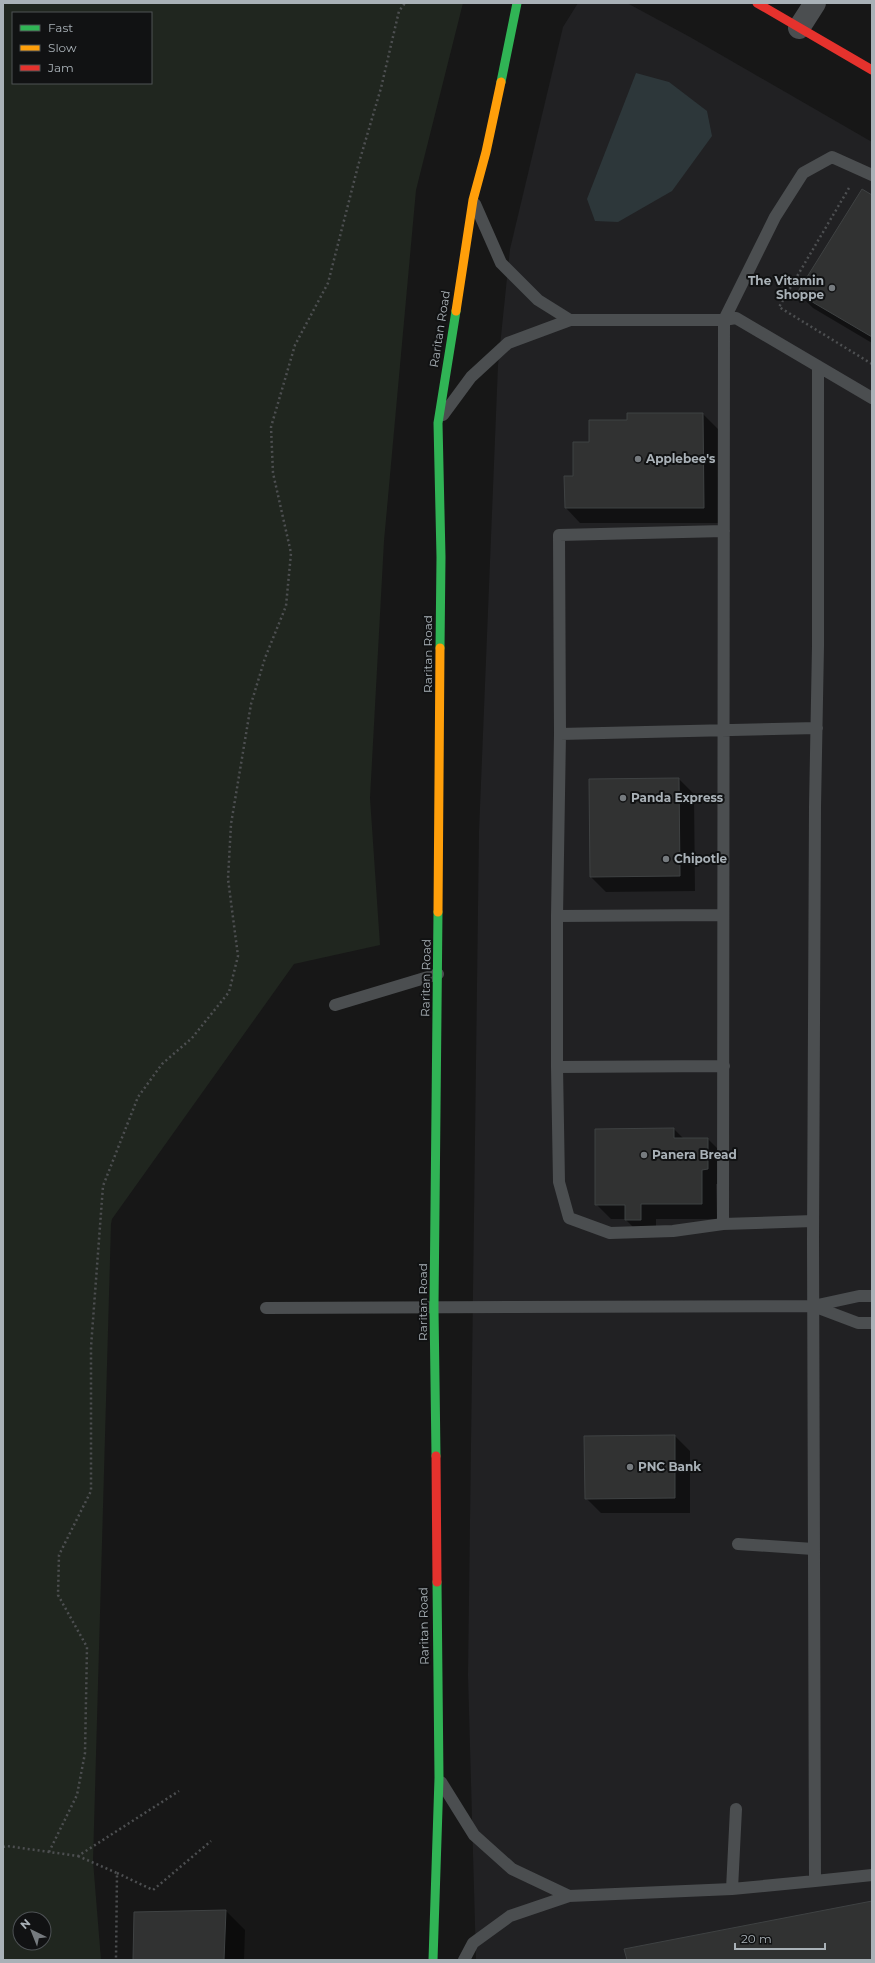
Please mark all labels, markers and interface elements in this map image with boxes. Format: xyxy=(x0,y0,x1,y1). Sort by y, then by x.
legend xyxy=(12,12,152,84)
text: Fast xyxy=(48,20,73,35)
text: Slow xyxy=(48,40,77,55)
text: Jam xyxy=(47,60,74,75)
place label: The Vitamin Shoppe xyxy=(748,273,824,302)
marker: The Vitamin Shoppe xyxy=(827,283,837,293)
street label: Raritan Road xyxy=(426,289,453,369)
place label: Applebee's xyxy=(645,451,716,466)
marker: Applebee's xyxy=(633,454,643,464)
street label: Raritan Road xyxy=(420,615,435,693)
place label: Panda Express xyxy=(631,790,724,805)
marker: Panda Express xyxy=(618,793,628,803)
place label: Chipotle xyxy=(674,851,728,866)
marker: Chipotle xyxy=(661,854,671,864)
street label: Raritan Road xyxy=(417,939,434,1017)
place label: Panera Bread xyxy=(652,1147,737,1162)
marker: Panera Bread xyxy=(639,1150,649,1160)
street label: Raritan Road xyxy=(415,1263,430,1341)
place label: PNC Bank xyxy=(638,1459,701,1474)
marker: PNC Bank xyxy=(625,1462,635,1472)
street label: Raritan Road xyxy=(415,1587,432,1665)
north arrow xyxy=(12,1911,52,1951)
text: N xyxy=(17,1916,33,1932)
scale bar xyxy=(735,1925,825,1951)
text: 20 m xyxy=(741,1931,772,1946)

